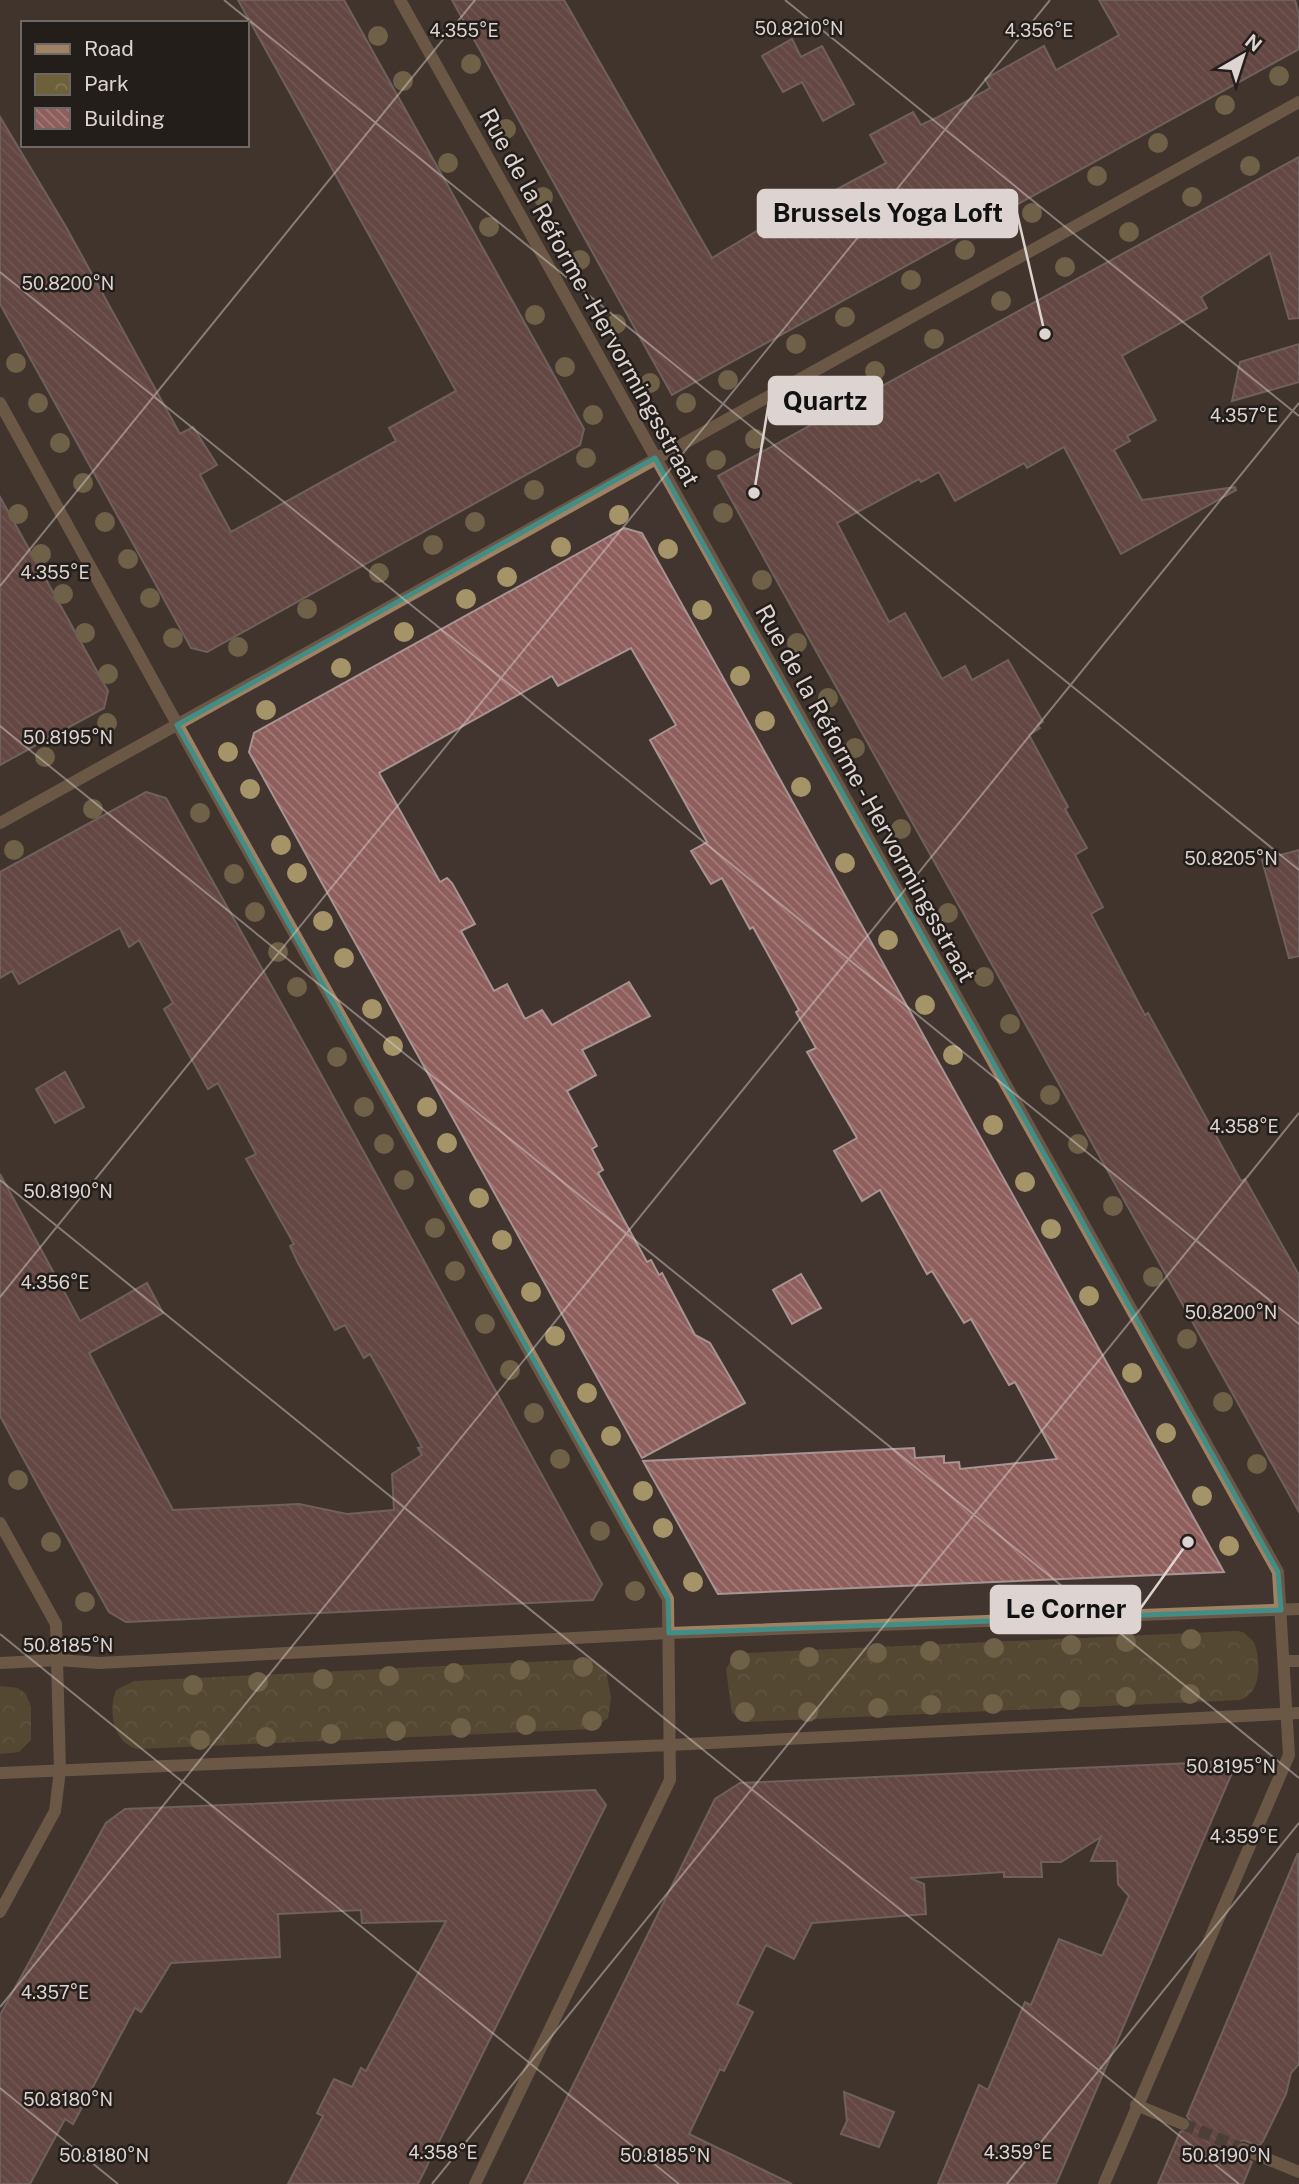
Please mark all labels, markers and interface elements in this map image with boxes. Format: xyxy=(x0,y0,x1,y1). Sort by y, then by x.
text: 50.8210°N xyxy=(754,18,844,39)
text: 4.355°E xyxy=(429,20,499,41)
text: 4.356°E xyxy=(1005,20,1073,41)
legend xyxy=(21,21,248,147)
north arrow xyxy=(1208,21,1278,91)
text: N xyxy=(1241,30,1266,56)
text: Road xyxy=(84,36,134,61)
text: Park xyxy=(84,71,129,96)
street label: Rue de la Réforme - Hervormingsstraat xyxy=(474,103,706,491)
text: Building xyxy=(84,106,165,131)
callout: Brussels Yoga Loft xyxy=(758,190,1017,237)
text: Brussels Yoga Loft xyxy=(773,197,1003,228)
text: 50.8200°N xyxy=(22,273,114,294)
callout: Quartz xyxy=(769,377,882,424)
text: Quartz xyxy=(783,385,867,416)
text: 4.357°E xyxy=(1210,405,1278,426)
text: 4.355°E xyxy=(20,562,90,583)
street label: Rue de la Réforme - Hervormingsstraat xyxy=(750,599,982,987)
text: 50.8195°N xyxy=(23,727,113,748)
text: 50.8205°N xyxy=(1184,848,1278,869)
text: 4.358°E xyxy=(1209,1116,1279,1137)
text: 50.8190°N xyxy=(23,1181,113,1202)
text: 4.356°E xyxy=(21,1272,89,1293)
text: 50.8200°N xyxy=(1185,1302,1277,1323)
callout: Le Corner xyxy=(991,1586,1140,1633)
text: Le Corner xyxy=(1005,1593,1127,1624)
text: 50.8185°N xyxy=(23,1635,113,1656)
text: 50.8195°N xyxy=(1186,1756,1276,1777)
text: 4.359°E xyxy=(1210,1826,1278,1847)
text: 4.357°E xyxy=(21,1982,89,2003)
text: 50.8180°N xyxy=(23,2089,113,2110)
text: 4.358°E xyxy=(408,2142,478,2163)
text: 4.359°E xyxy=(984,2142,1052,2163)
text: 50.8180°N xyxy=(59,2145,149,2166)
text: 50.8185°N xyxy=(620,2145,710,2166)
text: 50.8190°N xyxy=(1181,2145,1271,2166)

